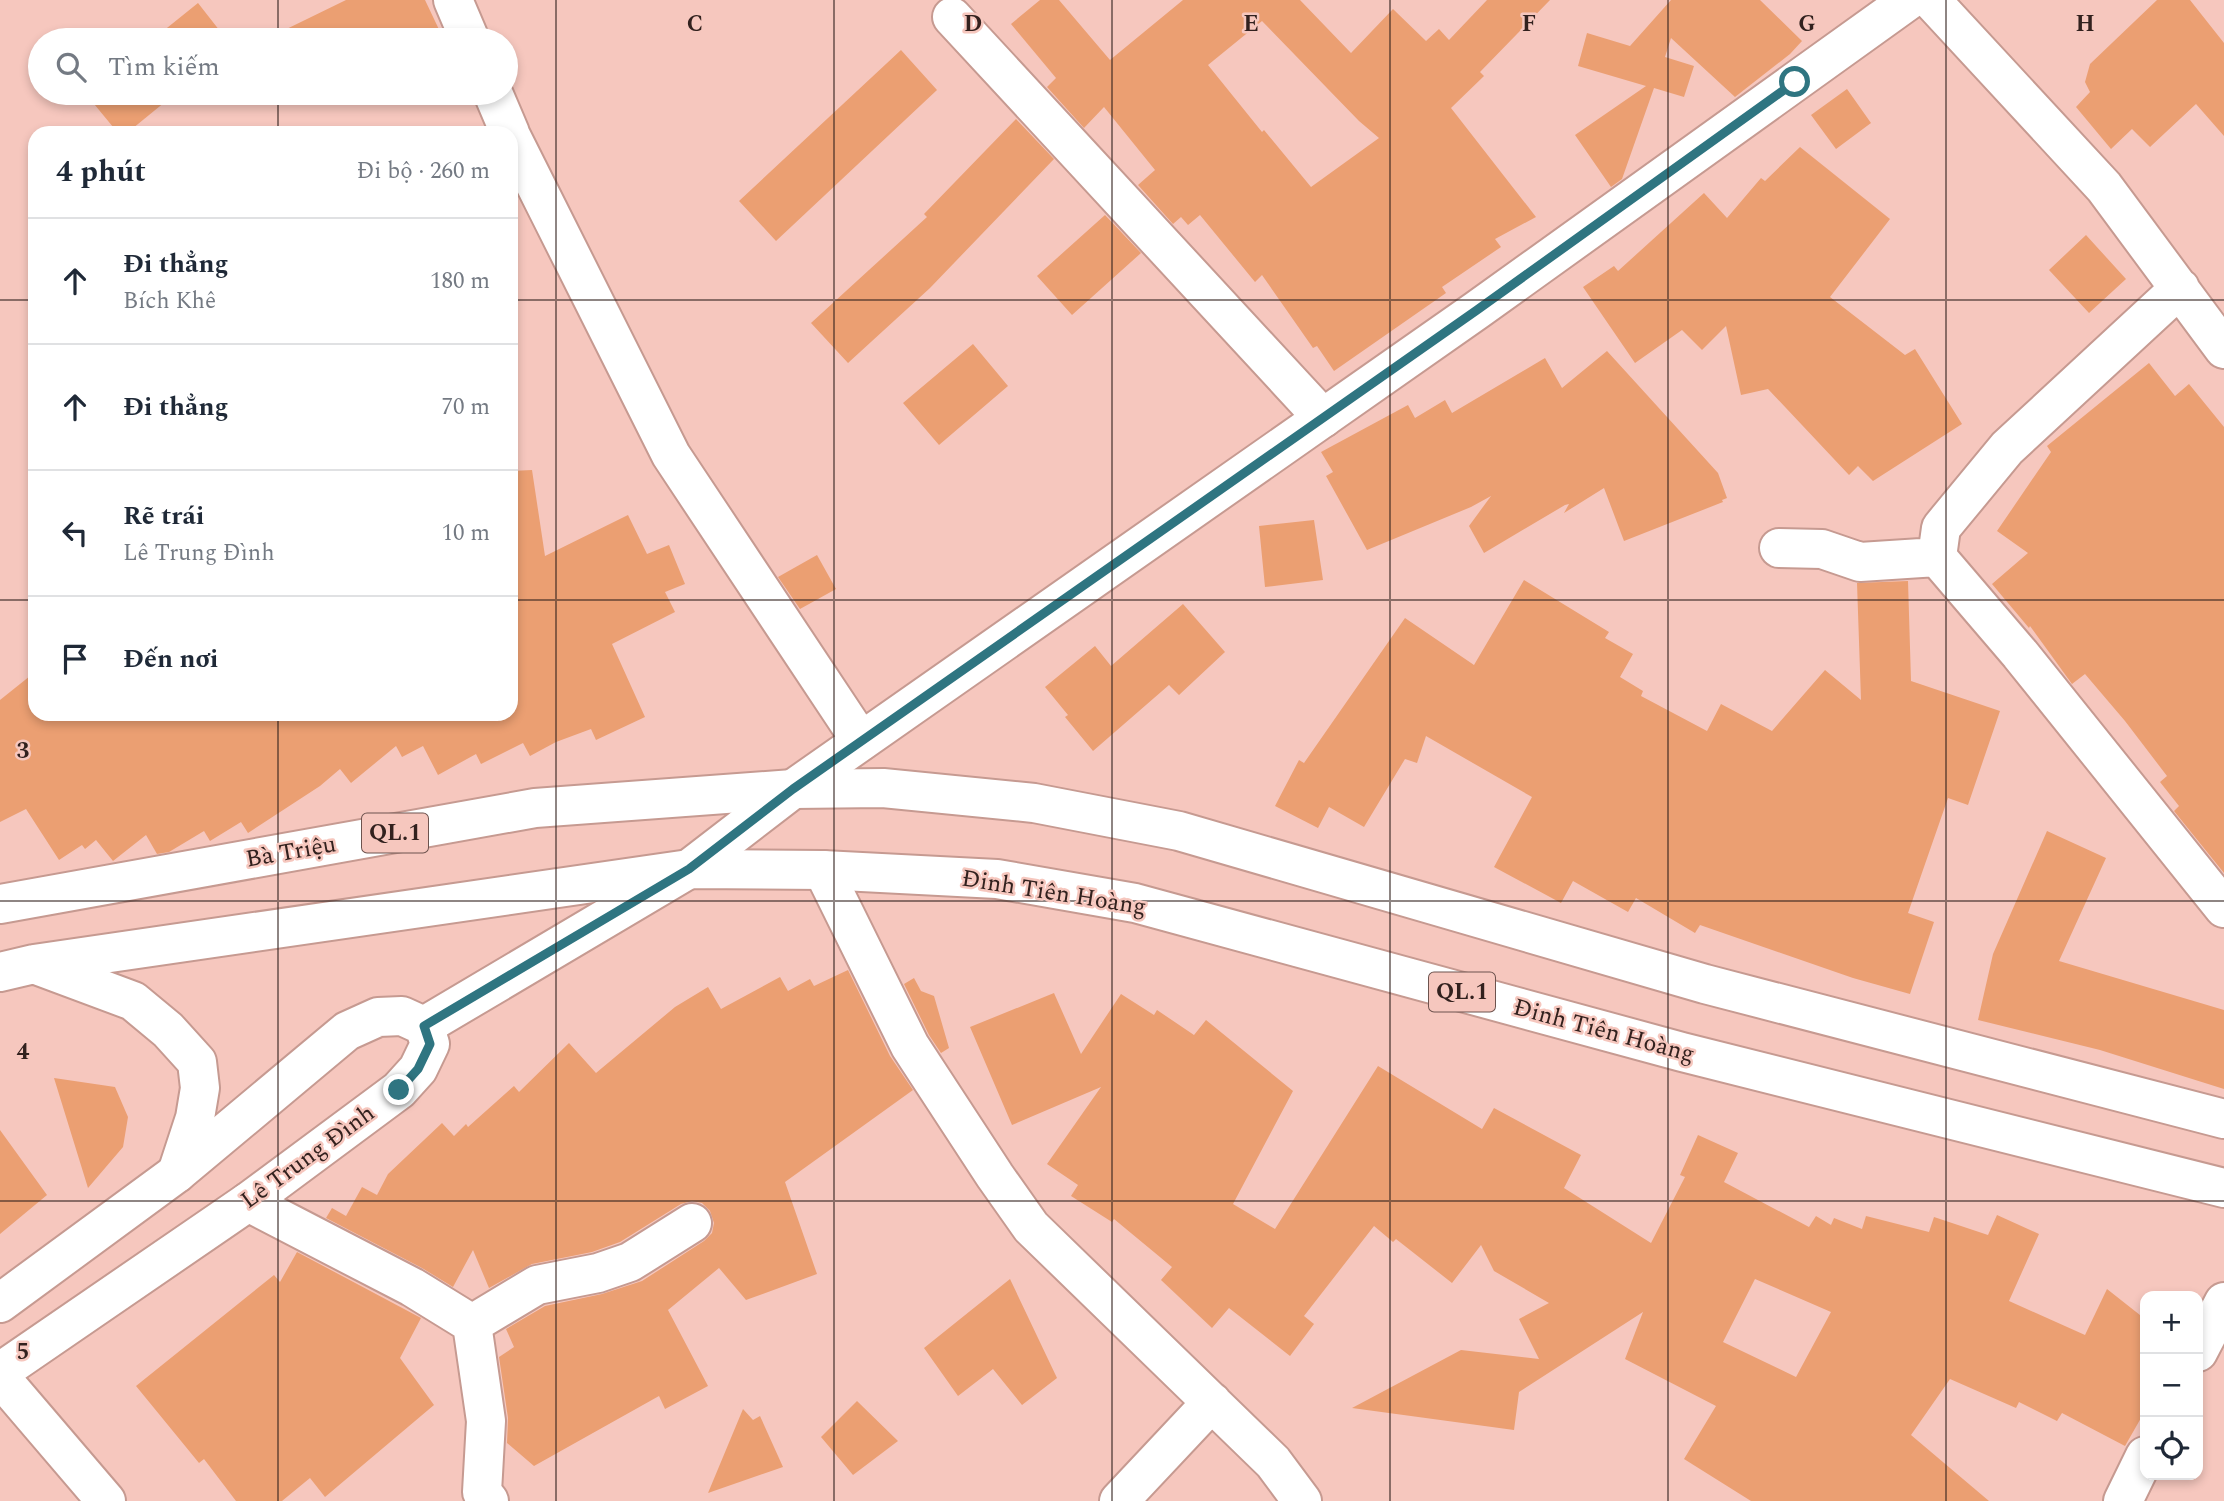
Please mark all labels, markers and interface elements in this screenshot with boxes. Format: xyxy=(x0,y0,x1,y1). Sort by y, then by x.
text: C xyxy=(687,7,703,42)
text: D xyxy=(964,7,982,42)
text: E xyxy=(1243,7,1259,42)
text: F xyxy=(1522,7,1536,42)
text: G xyxy=(1798,7,1816,42)
text: H xyxy=(2075,7,2095,42)
search box xyxy=(28,28,518,105)
text: Tìm kiếm xyxy=(108,47,220,87)
icon: search xyxy=(52,48,90,86)
route start xyxy=(1779,66,1810,97)
text: 4 phút xyxy=(56,149,146,195)
text: Đi bộ · 260 m xyxy=(357,154,490,189)
text: Đi thẳng xyxy=(123,244,229,284)
icon: ahead xyxy=(56,262,94,300)
text: 180 m xyxy=(430,264,490,299)
text: Bích Khê xyxy=(123,284,216,319)
text: Đi thẳng xyxy=(123,387,229,427)
icon: ahead xyxy=(56,388,94,426)
text: 70 m xyxy=(441,390,490,425)
text: Rẽ trái xyxy=(123,496,204,536)
icon: left xyxy=(56,514,94,552)
text: 10 m xyxy=(441,516,490,551)
text: Lê Trung Đình xyxy=(123,536,275,571)
text: Đến nơi xyxy=(123,639,218,679)
icon: arrive xyxy=(56,640,94,678)
text: 3 xyxy=(17,734,30,769)
road number: QL.1 xyxy=(362,814,428,852)
street label: Bà Triệu xyxy=(243,826,339,878)
street label: Đinh Tiên Hoàng xyxy=(959,861,1149,925)
road number: QL.1 xyxy=(1429,973,1495,1012)
street label: Đinh Tiên Hoàng xyxy=(1509,989,1699,1073)
text: 4 xyxy=(17,1035,30,1070)
route end xyxy=(383,1074,414,1105)
street label: Lê Trung Đình xyxy=(233,1096,383,1218)
map controls xyxy=(2140,1291,2203,1480)
button: + xyxy=(2140,1291,2203,1354)
text: 5 xyxy=(17,1335,29,1370)
button: − xyxy=(2140,1354,2203,1417)
button: locate xyxy=(2140,1417,2203,1480)

